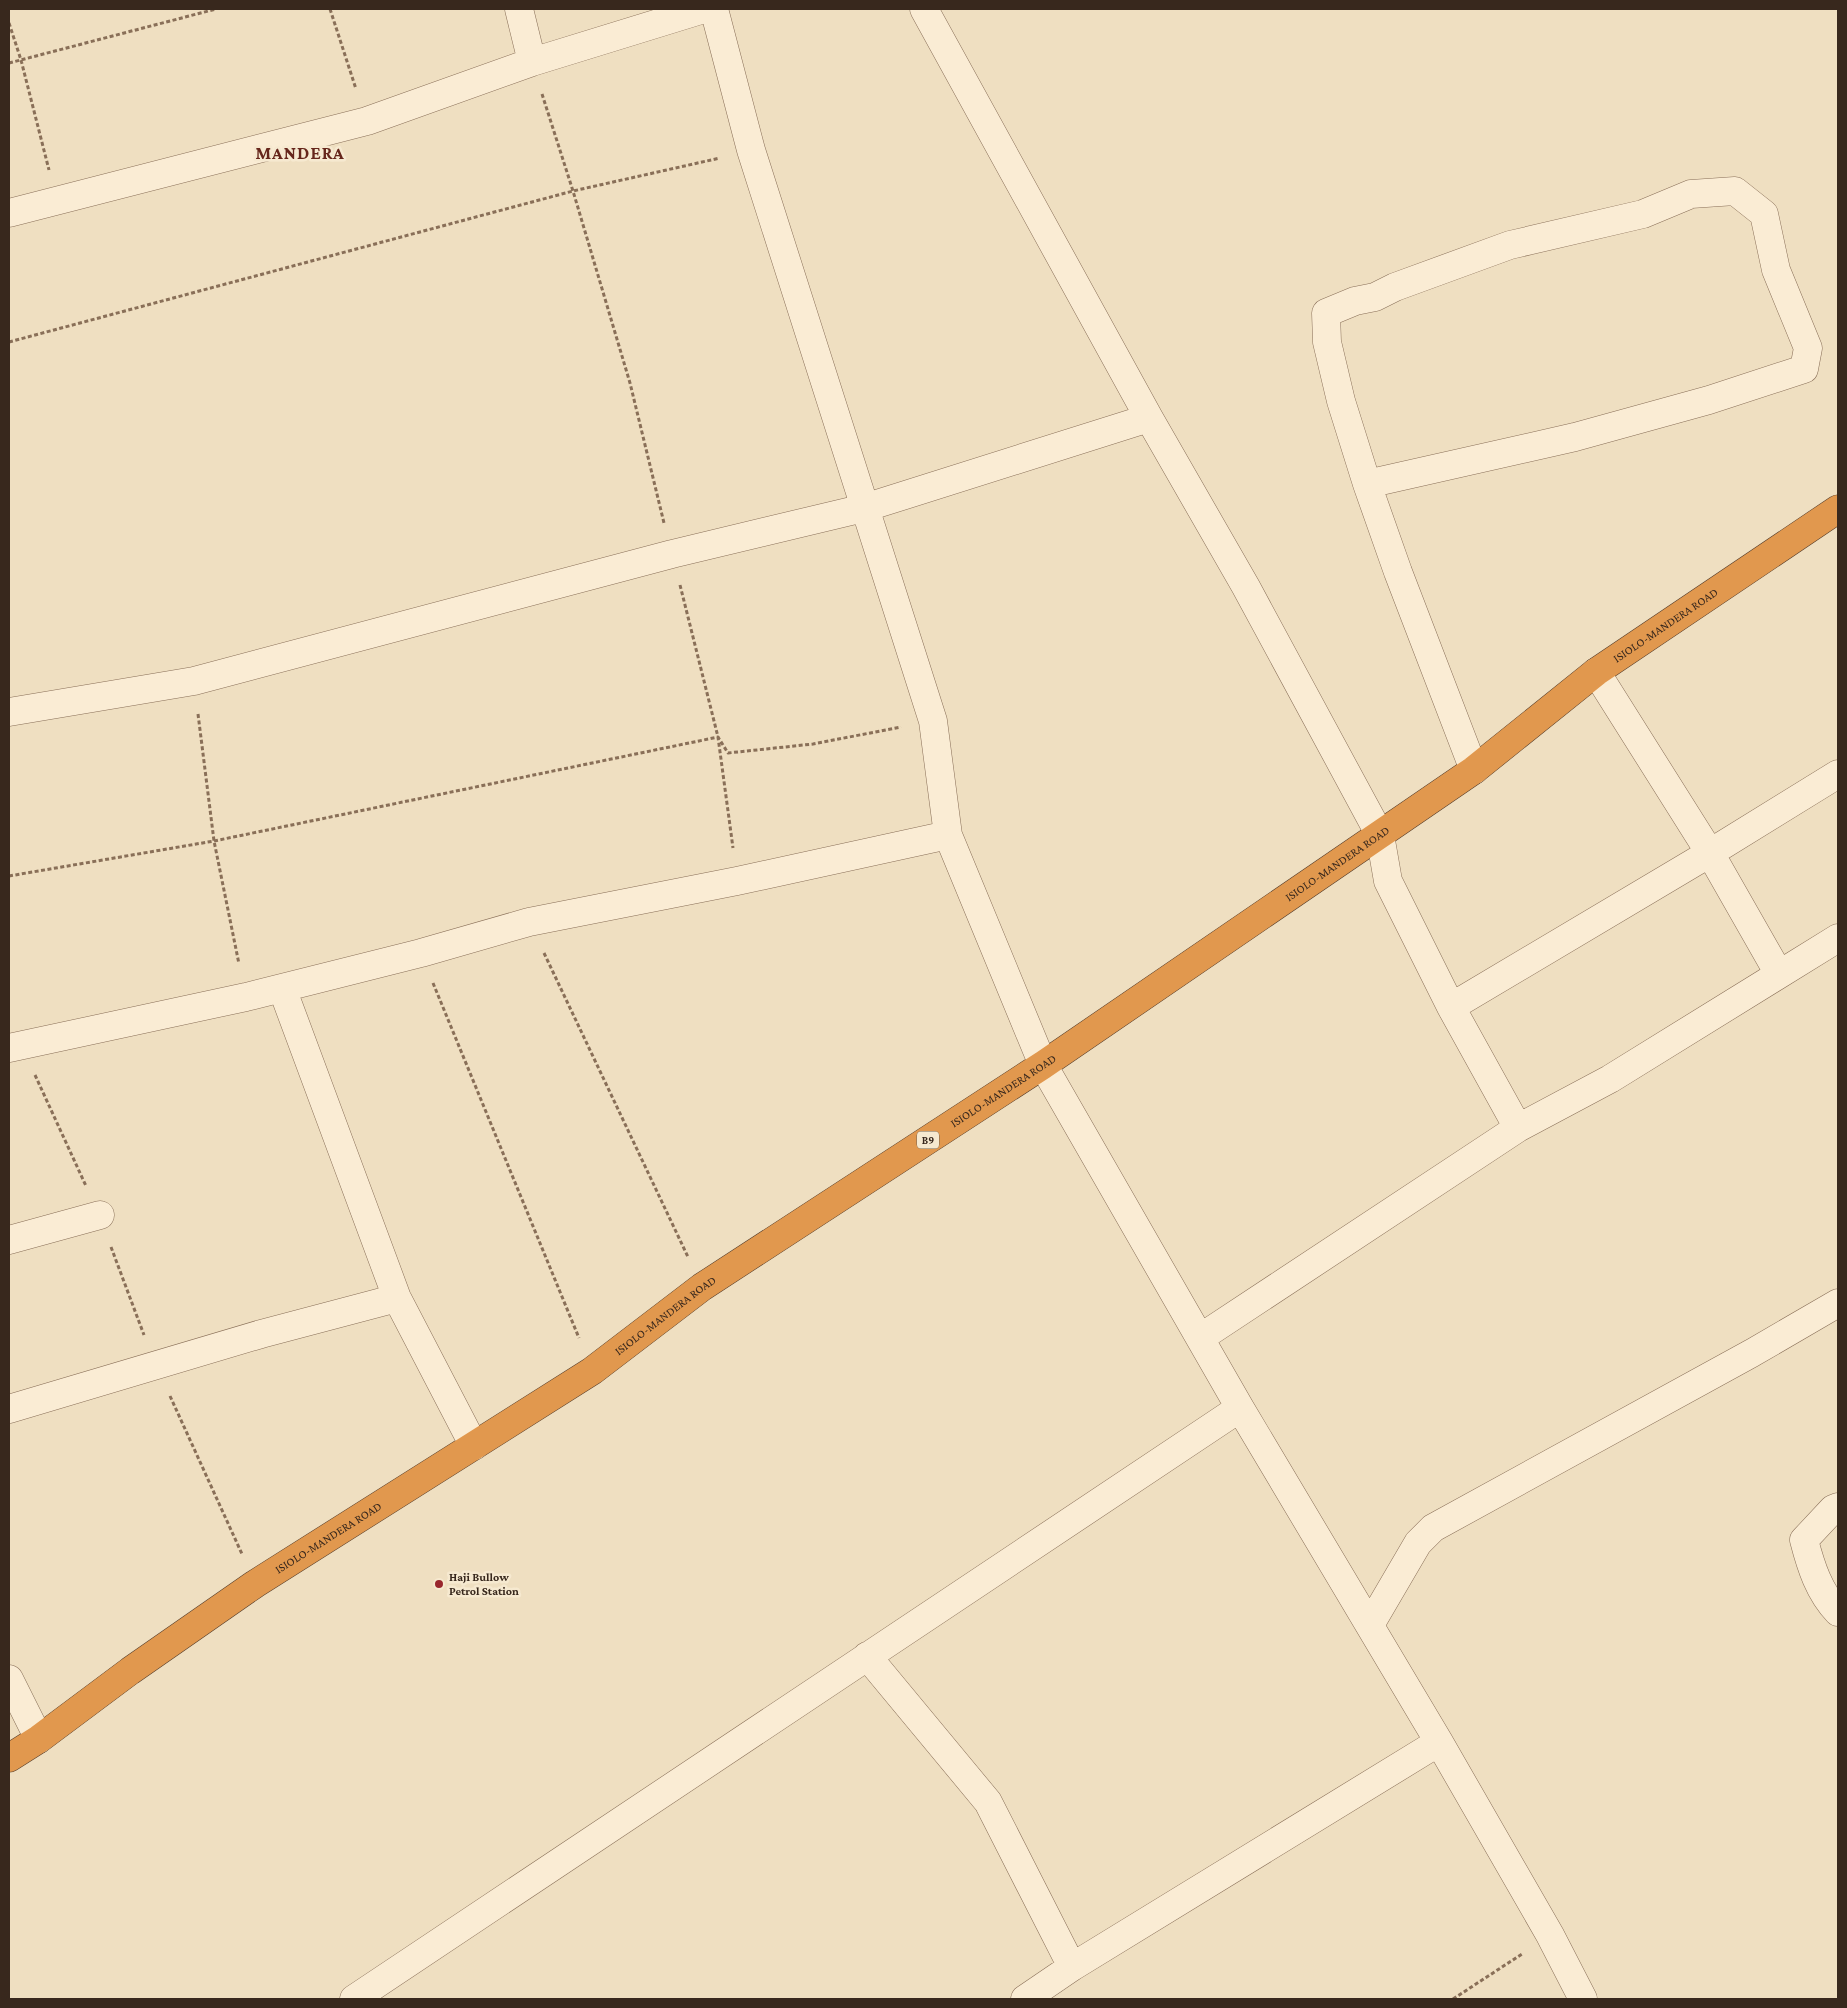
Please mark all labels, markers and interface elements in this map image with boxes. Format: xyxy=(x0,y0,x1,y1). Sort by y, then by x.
district label: MANDERA xyxy=(255,143,345,163)
street label: ISIOLO-MANDERA ROAD xyxy=(1610,585,1721,665)
street label: ISIOLO-MANDERA ROAD xyxy=(1282,823,1392,904)
street label: ISIOLO-MANDERA ROAD xyxy=(948,1051,1059,1130)
road number: B9 xyxy=(917,1132,939,1148)
street label: ISIOLO-MANDERA ROAD xyxy=(612,1273,719,1358)
street label: ISIOLO-MANDERA ROAD xyxy=(272,1499,384,1577)
place label: Haji Bullow Petrol Station xyxy=(449,1570,519,1598)
marker: Haji Bullow Petrol Station xyxy=(433,1578,445,1590)

